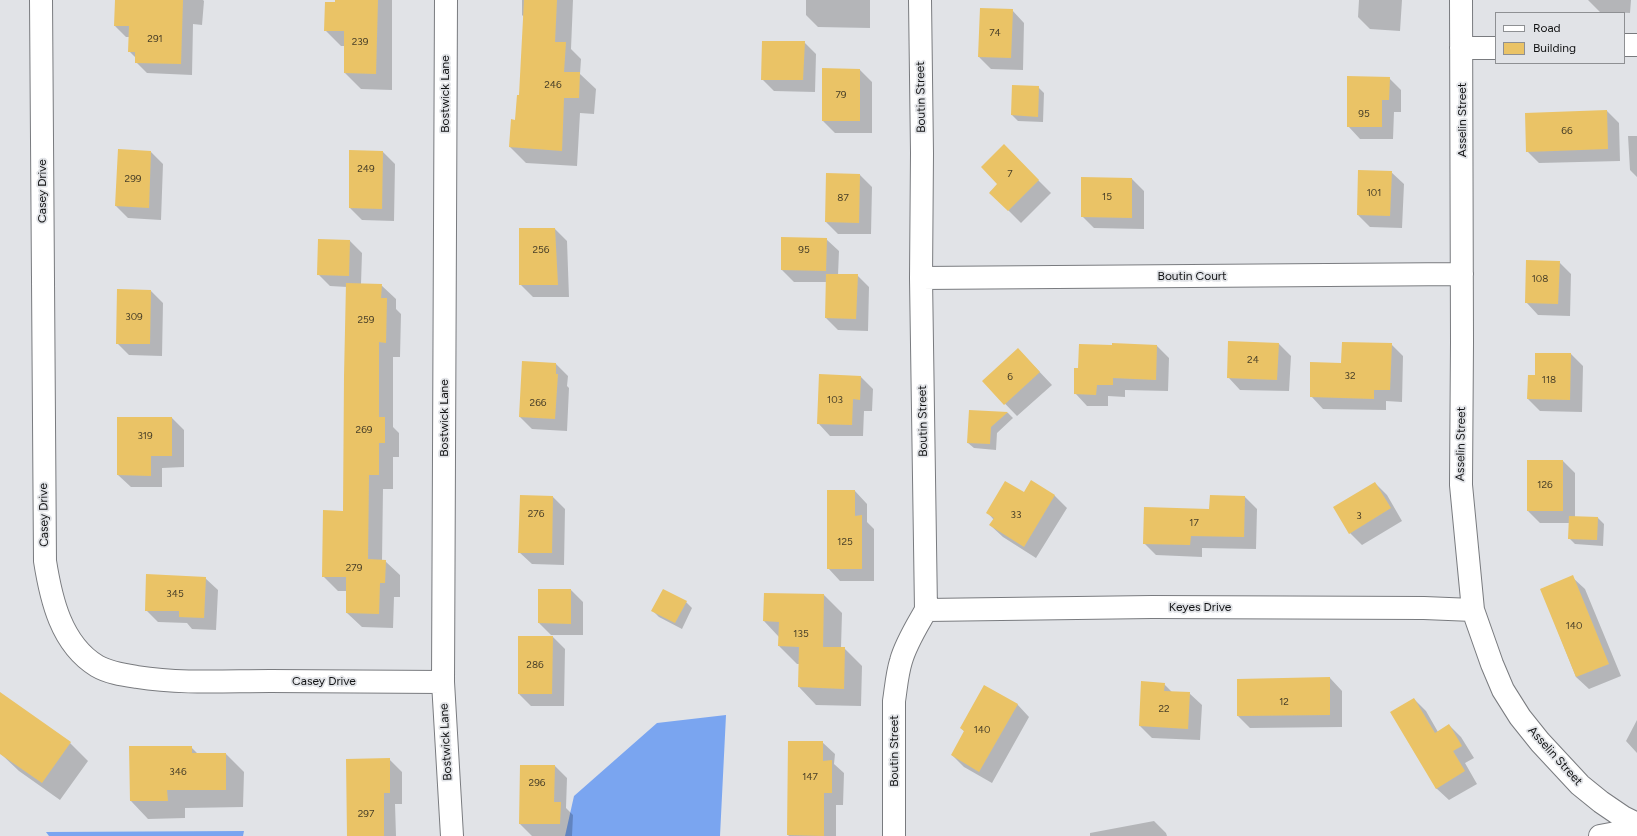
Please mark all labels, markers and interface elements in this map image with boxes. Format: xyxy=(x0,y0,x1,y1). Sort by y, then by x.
legend xyxy=(1495,12,1625,64)
text: Road xyxy=(1533,21,1561,35)
house number: 74 xyxy=(989,27,1001,39)
house number: 291 xyxy=(147,33,163,45)
house number: 239 xyxy=(352,36,368,48)
text: Building xyxy=(1533,41,1576,55)
street label: Bostwick Lane xyxy=(438,55,452,133)
street label: Boutin Street xyxy=(913,61,929,133)
house number: 246 xyxy=(544,79,562,91)
street label: Asselin Street xyxy=(1455,83,1469,157)
house number: 79 xyxy=(835,89,847,101)
house number: 95 xyxy=(1358,108,1370,120)
house number: 66 xyxy=(1561,125,1573,137)
street label: Casey Drive xyxy=(35,159,49,223)
house number: 249 xyxy=(357,163,375,175)
house number: 7 xyxy=(1007,168,1013,180)
house number: 299 xyxy=(125,173,141,185)
house number: 101 xyxy=(1367,187,1381,199)
house number: 15 xyxy=(1102,191,1112,203)
house number: 87 xyxy=(837,192,849,204)
house number: 256 xyxy=(533,244,549,256)
house number: 95 xyxy=(798,244,810,256)
street label: Boutin Court xyxy=(1158,269,1226,283)
house number: 108 xyxy=(1532,273,1548,285)
house number: 309 xyxy=(125,311,143,323)
house number: 259 xyxy=(358,314,374,326)
house number: 24 xyxy=(1247,354,1259,366)
house number: 32 xyxy=(1344,370,1356,382)
house number: 6 xyxy=(1007,371,1013,383)
house number: 118 xyxy=(1542,374,1556,386)
street label: Bostwick Lane xyxy=(437,379,451,457)
street label: Boutin Street xyxy=(915,385,931,457)
house number: 103 xyxy=(827,394,843,406)
house number: 266 xyxy=(530,397,546,409)
street label: Asselin Street xyxy=(1453,407,1469,481)
house number: 269 xyxy=(356,424,372,436)
house number: 319 xyxy=(137,430,153,442)
house number: 126 xyxy=(1537,479,1553,491)
street label: Casey Drive xyxy=(36,483,52,547)
house number: 276 xyxy=(528,508,544,520)
house number: 33 xyxy=(1011,509,1021,521)
house number: 3 xyxy=(1356,510,1362,522)
house number: 17 xyxy=(1189,517,1199,529)
house number: 125 xyxy=(837,536,853,548)
house number: 279 xyxy=(346,562,362,574)
house number: 345 xyxy=(166,588,184,600)
street label: Keyes Drive xyxy=(1169,600,1231,614)
house number: 140 xyxy=(1566,620,1582,632)
house number: 135 xyxy=(793,628,809,640)
house number: 286 xyxy=(526,659,544,671)
street label: Casey Drive xyxy=(292,674,356,688)
house number: 12 xyxy=(1279,696,1289,708)
street label: Bostwick Lane xyxy=(437,703,455,781)
house number: 22 xyxy=(1158,703,1170,715)
street label: Boutin Street xyxy=(887,715,901,787)
street label: Asselin Street xyxy=(1525,723,1585,789)
house number: 140 xyxy=(974,724,990,736)
house number: 346 xyxy=(169,766,187,778)
house number: 147 xyxy=(802,771,818,783)
house number: 296 xyxy=(529,777,545,789)
house number: 297 xyxy=(358,808,374,820)

